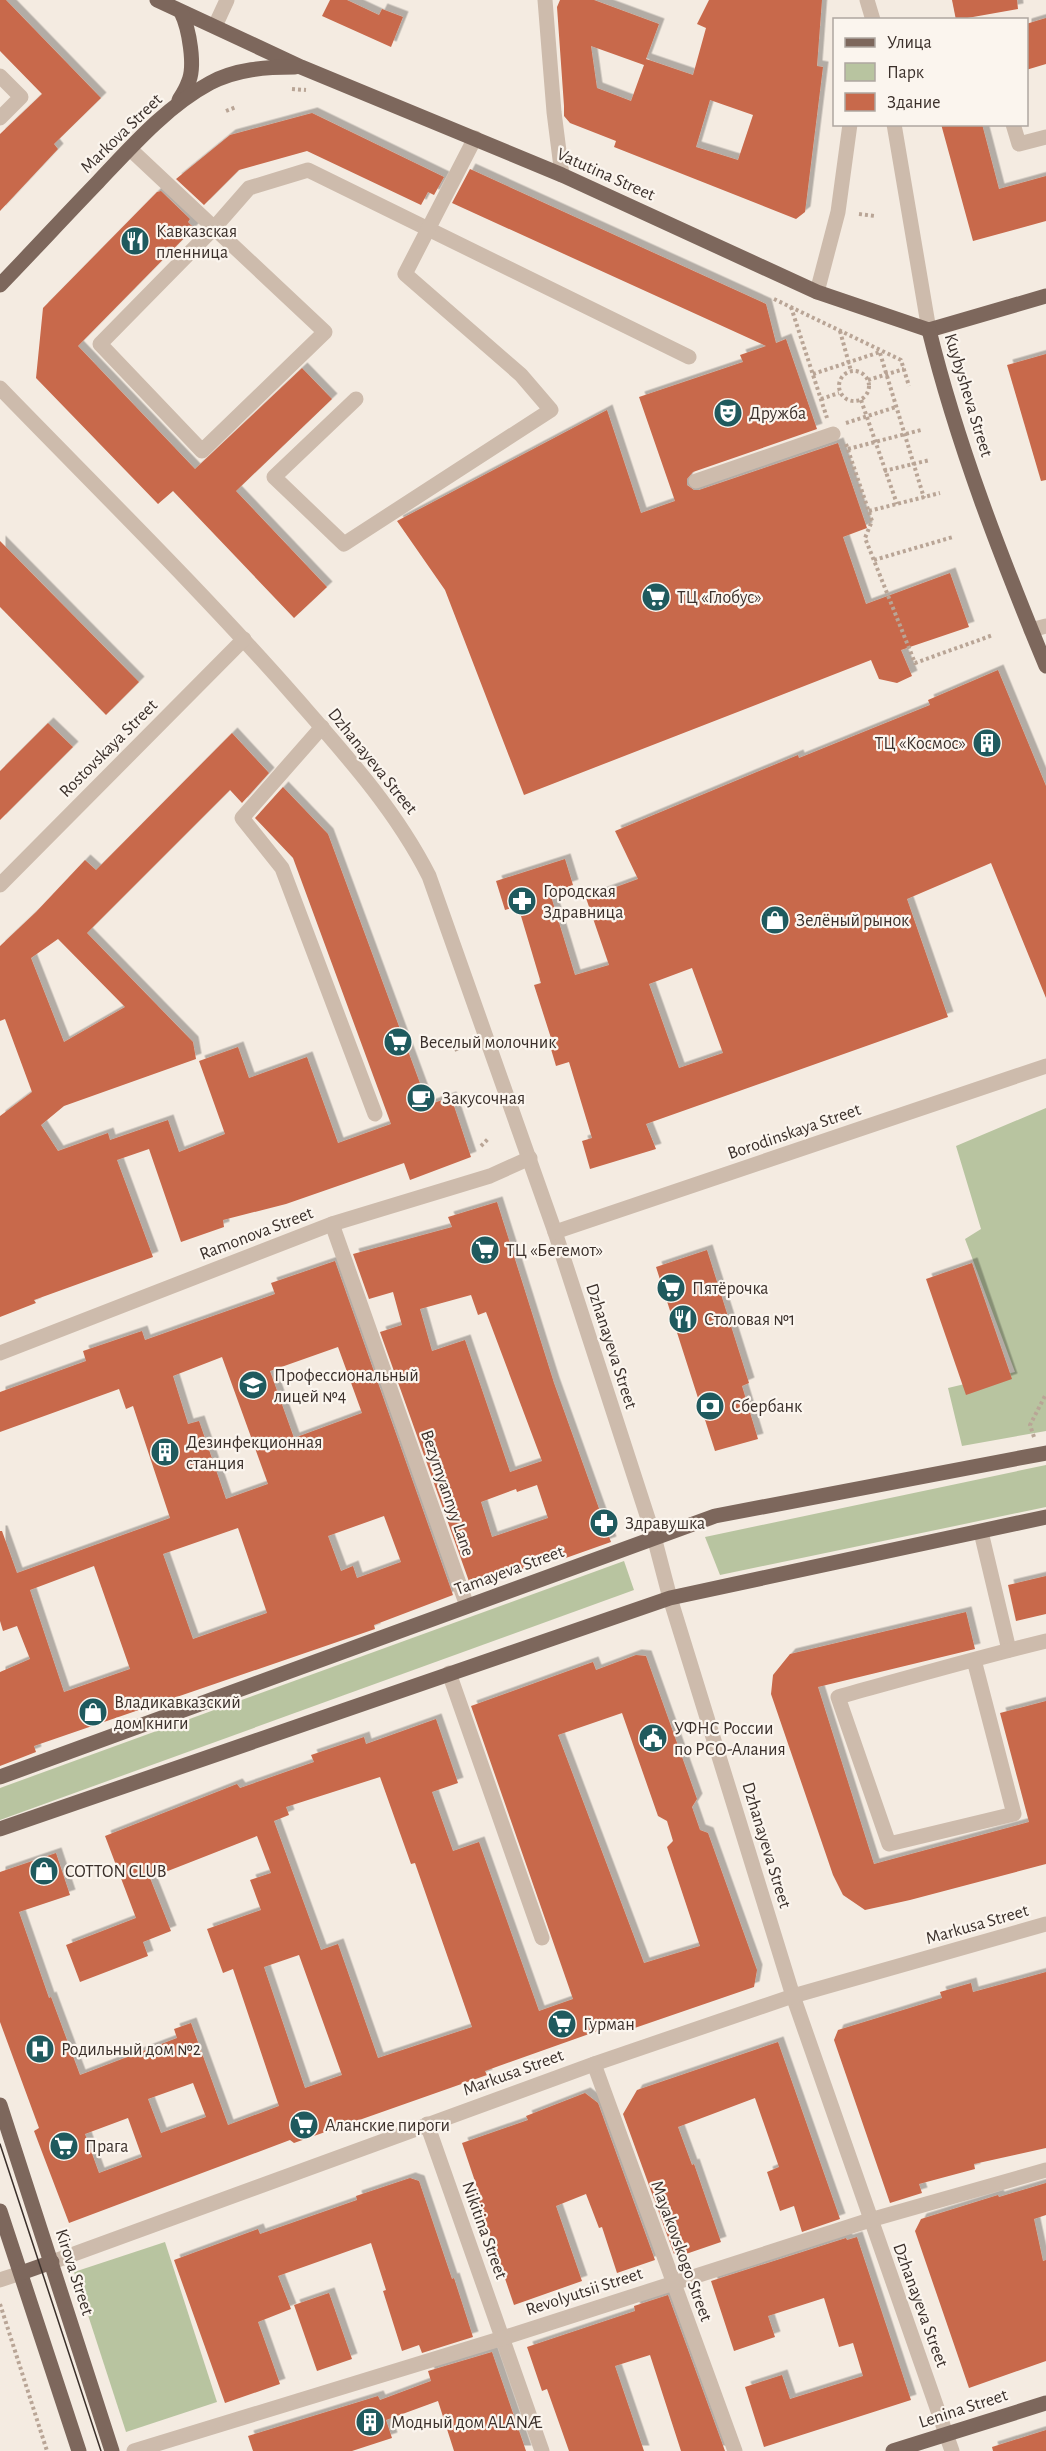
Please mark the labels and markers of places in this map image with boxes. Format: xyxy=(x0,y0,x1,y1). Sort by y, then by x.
place label: Кавказская пленница xyxy=(156,223,237,262)
restaurant icon: Кавказская пленница xyxy=(119,225,151,257)
theatre icon: Дружба xyxy=(712,397,744,429)
place label: Дружба xyxy=(749,404,806,423)
supermarket icon: ТЦ «Глобус» xyxy=(640,581,672,613)
place label: ТЦ «Глобус» xyxy=(677,588,762,607)
building icon: ТЦ «Космос» xyxy=(971,727,1003,759)
place label: ТЦ «Космос» xyxy=(875,735,966,753)
place label: Городская Здравница xyxy=(543,883,623,922)
pharmacy icon: Городская Здравница xyxy=(506,885,538,917)
shop icon: Зелёный рынок xyxy=(759,904,791,936)
place label: Зелёный рынок xyxy=(796,912,910,930)
supermarket icon: Веселый молочник xyxy=(382,1026,414,1058)
place label: Веселый молочник xyxy=(419,1034,557,1052)
cafe icon: Закусочная xyxy=(405,1082,437,1114)
place label: Закусочная xyxy=(442,1090,525,1108)
supermarket icon: ТЦ «Бегемот» xyxy=(469,1234,501,1266)
place label: ТЦ «Бегемот» xyxy=(506,1242,603,1260)
supermarket icon: Пятёрочка xyxy=(655,1272,687,1304)
place label: Пятёрочка xyxy=(692,1280,769,1298)
restaurant icon: Столовая №1 xyxy=(667,1303,699,1335)
place label: Столовая №1 xyxy=(704,1311,795,1329)
place label: Профессиональный лицей №4 xyxy=(274,1367,419,1406)
school or university icon: Профессиональный лицей №4 xyxy=(237,1369,269,1401)
bank icon: Сбербанк xyxy=(694,1390,726,1422)
place label: Сбербанк xyxy=(731,1397,803,1416)
place label: Дезинфекционная станция xyxy=(186,1434,322,1473)
building icon: Дезинфекционная станция xyxy=(149,1436,181,1468)
pharmacy icon: Здравушка xyxy=(588,1507,620,1539)
place label: Здравушка xyxy=(625,1515,705,1533)
place label: Владикавказский дом книги xyxy=(114,1694,241,1733)
shop icon: Владикавказский дом книги xyxy=(77,1696,109,1728)
place label: УФНС России по РСО-Алания xyxy=(674,1720,786,1759)
public building icon: УФНС России по РСО-Алания xyxy=(637,1722,669,1754)
shop icon: COTTON CLUB xyxy=(28,1855,60,1887)
place label: COTTON CLUB xyxy=(65,1863,166,1881)
supermarket icon: Гурман xyxy=(546,2008,578,2040)
place label: Гурман xyxy=(583,2016,635,2034)
hospital icon: Родильный дом №2 xyxy=(24,2033,56,2065)
place label: Родильный дом №2 xyxy=(61,2041,201,2059)
supermarket icon: Аланские пироги xyxy=(288,2109,320,2141)
place label: Аланские пироги xyxy=(325,2117,450,2135)
supermarket icon: Прага xyxy=(48,2130,80,2162)
place label: Прага xyxy=(85,2138,129,2156)
building icon: Модный дом ALANÆ xyxy=(354,2406,386,2438)
place label: Модный дом ALANÆ xyxy=(391,2414,543,2432)

